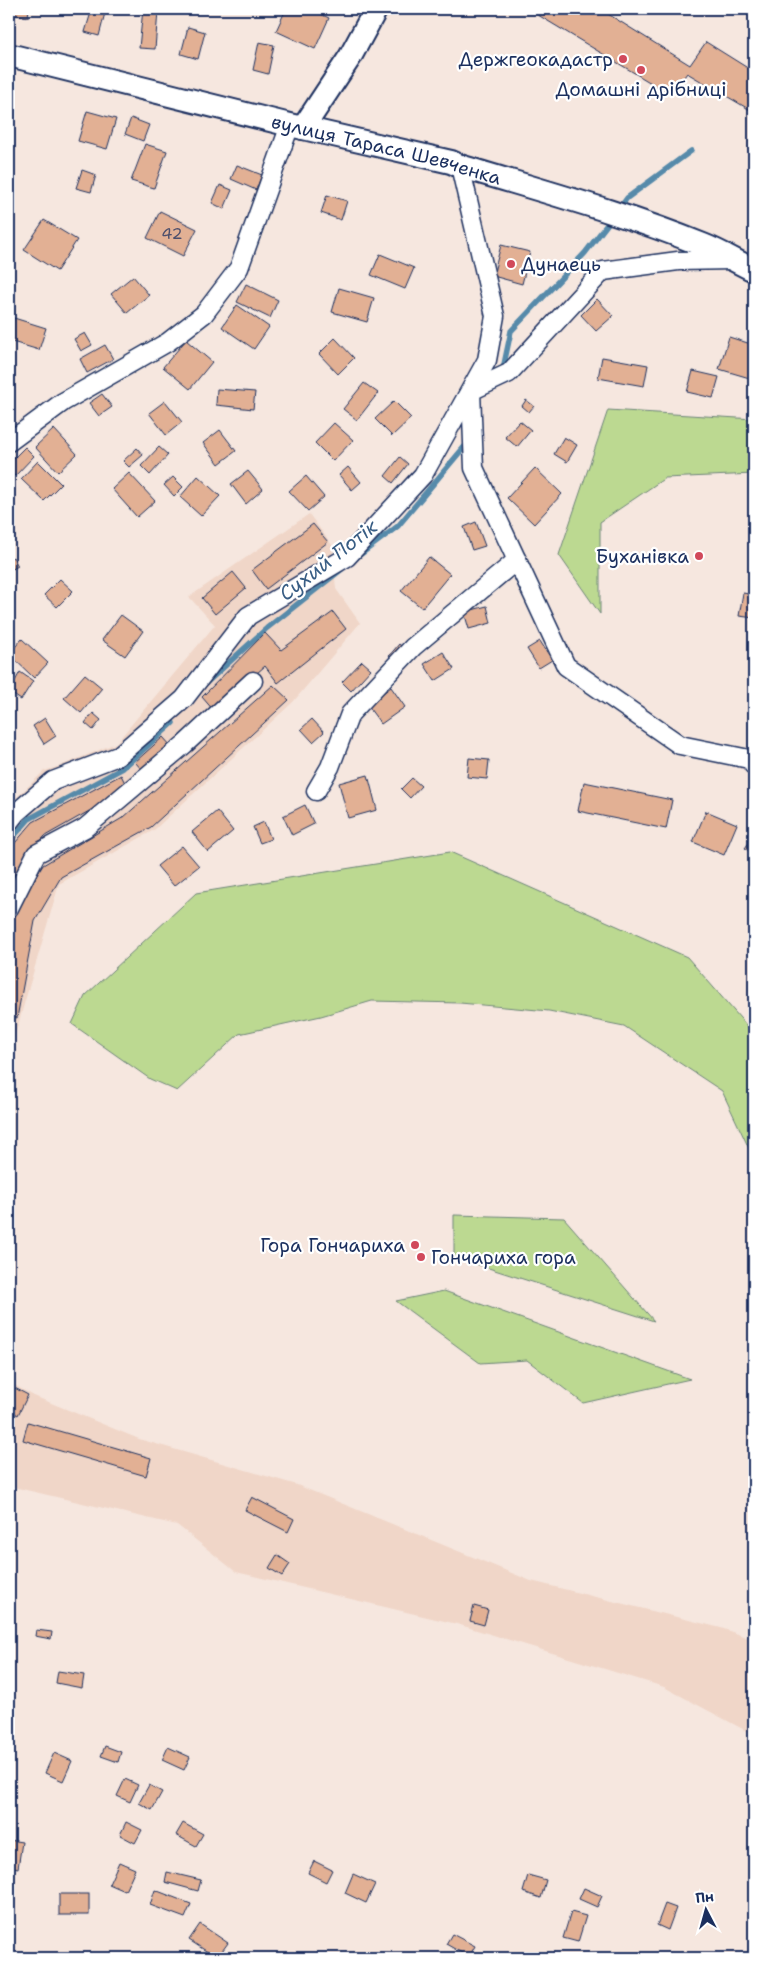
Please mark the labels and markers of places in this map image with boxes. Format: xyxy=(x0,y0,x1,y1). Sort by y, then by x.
place label: Держгеокадастр xyxy=(459,47,613,72)
marker: Держгеокадастр xyxy=(617,53,629,65)
marker: Домашні дрібниці xyxy=(635,64,647,76)
place label: Домашні дрібниці xyxy=(555,77,727,102)
place label: Дунаець xyxy=(521,252,601,277)
marker: Дунаець xyxy=(505,258,517,270)
place label: Буханівка xyxy=(596,544,689,569)
marker: Буханівка xyxy=(693,550,705,562)
place label: Гора Гончариха xyxy=(260,1233,405,1258)
marker: Гора Гончариха xyxy=(409,1239,421,1251)
place label: Гончариха гора xyxy=(431,1245,576,1270)
marker: Гончариха гора xyxy=(415,1251,427,1263)

